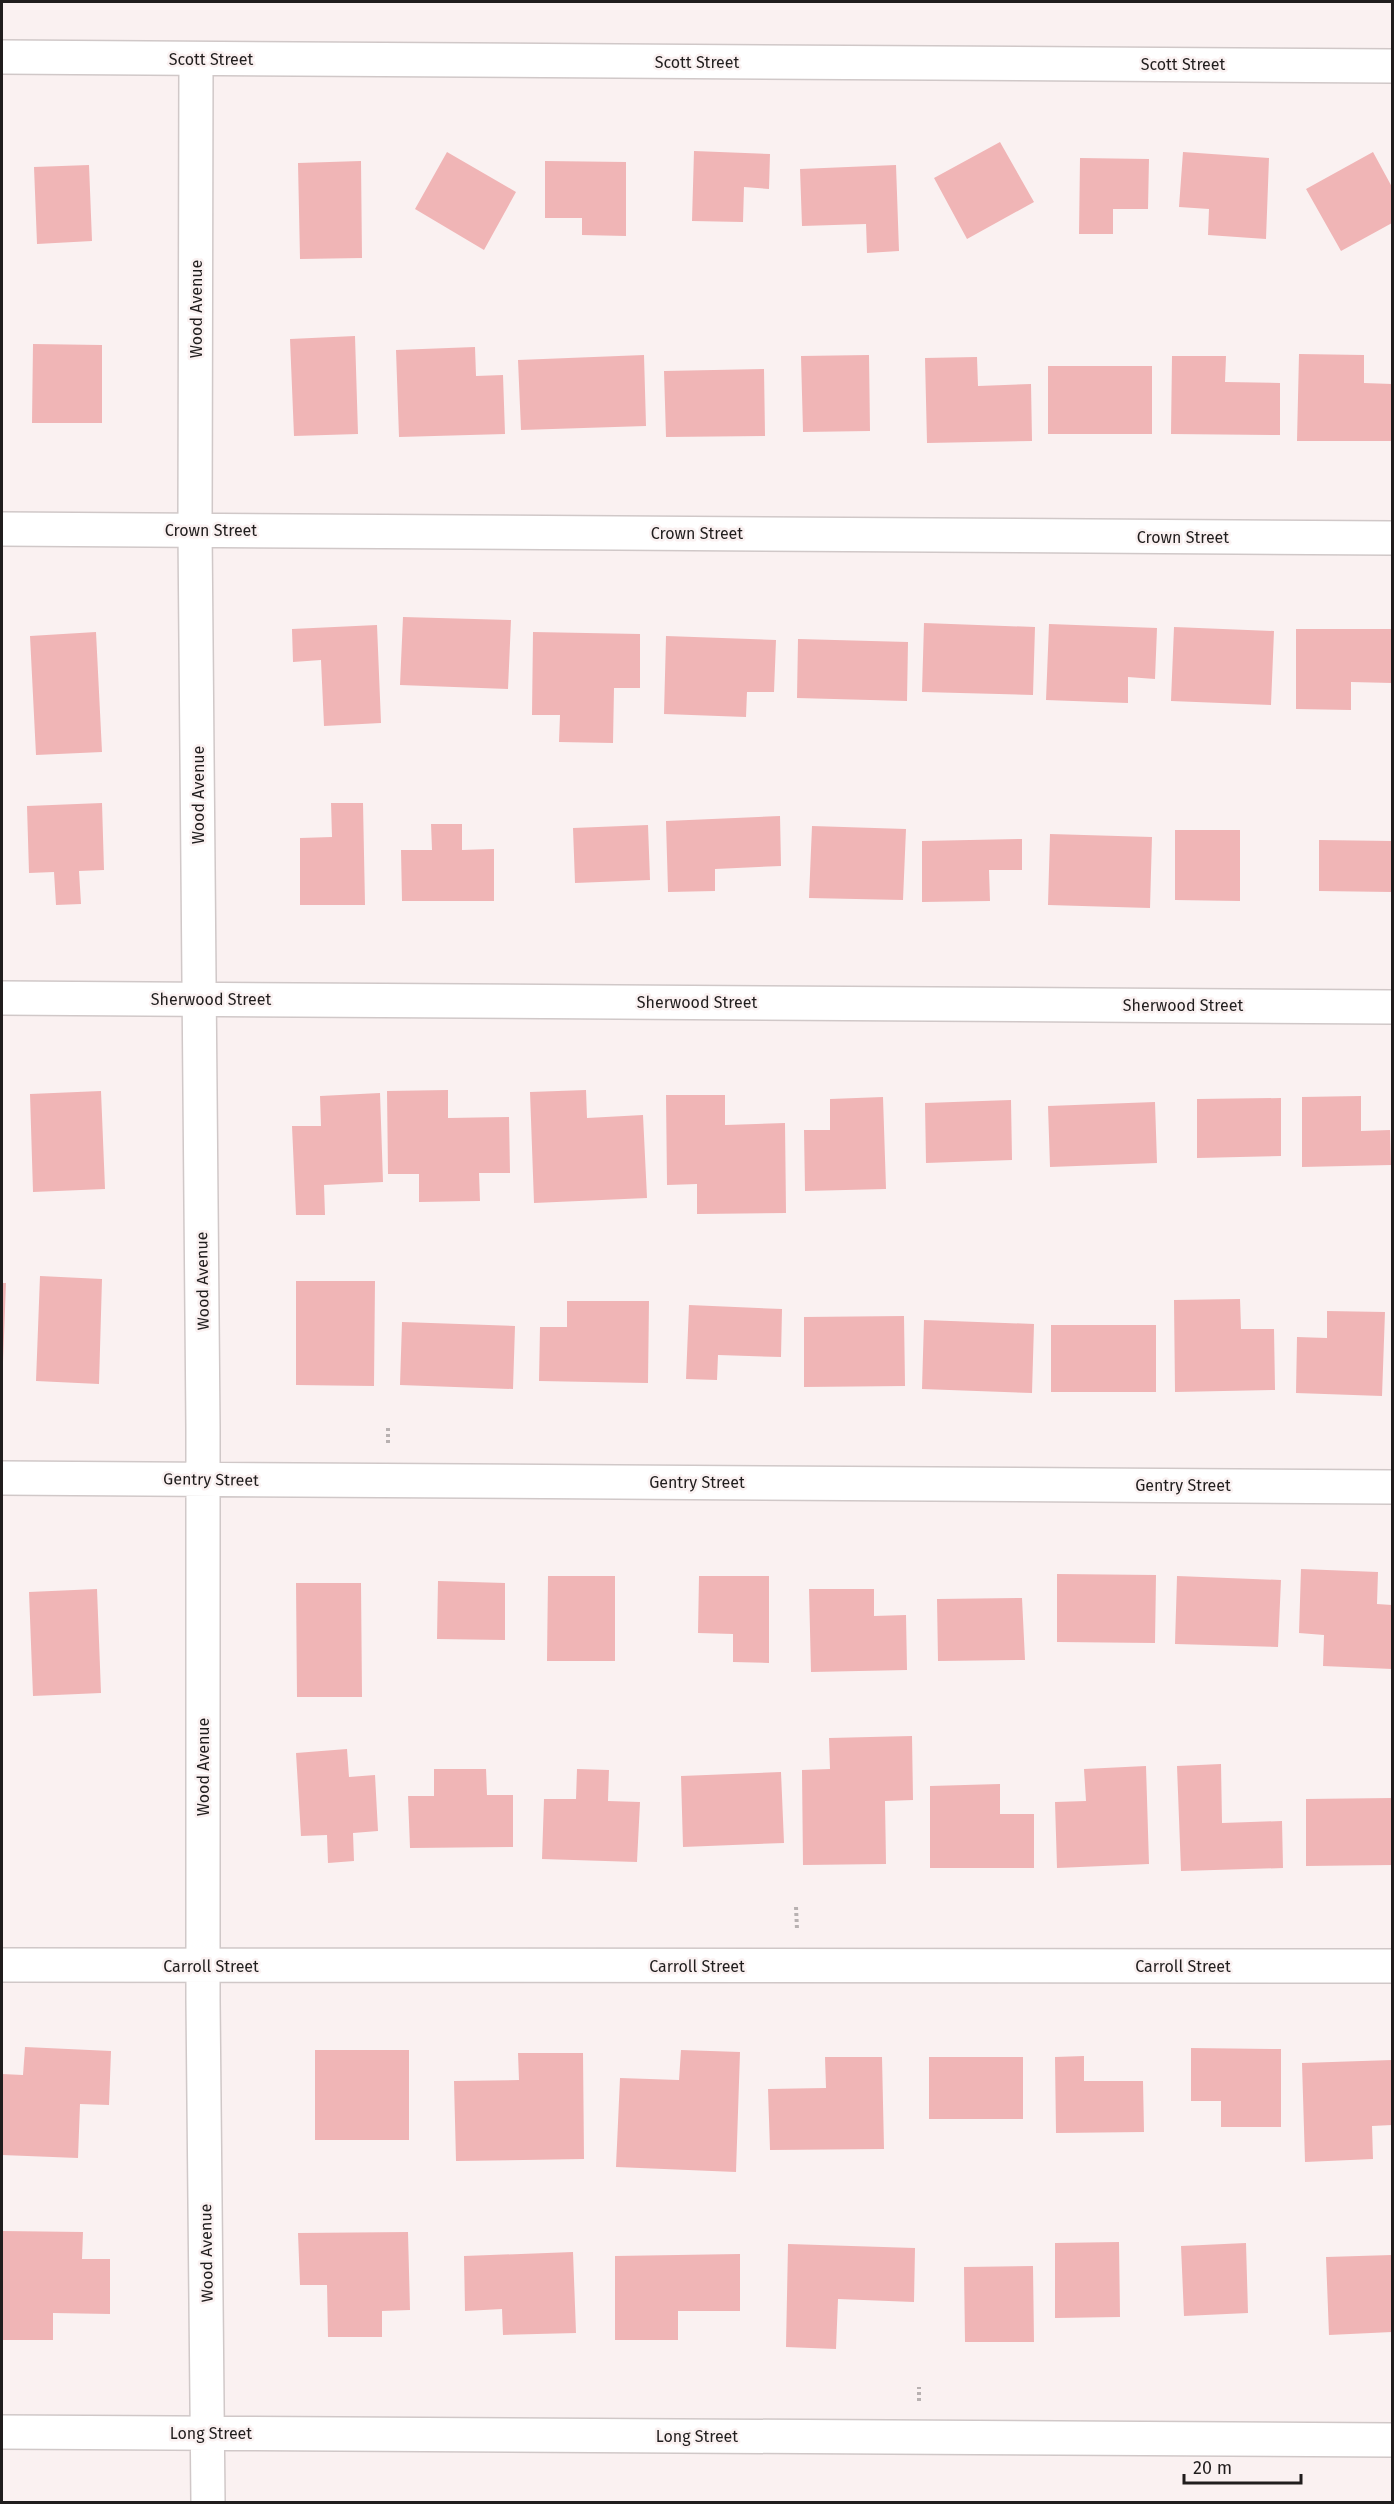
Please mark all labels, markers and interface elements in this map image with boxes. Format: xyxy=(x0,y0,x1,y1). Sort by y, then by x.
street label: Scott Street xyxy=(169,50,254,69)
street label: Scott Street xyxy=(655,53,740,72)
street label: Scott Street xyxy=(1141,55,1226,74)
street label: Wood Avenue xyxy=(187,260,206,358)
street label: Crown Street xyxy=(165,521,257,540)
street label: Crown Street xyxy=(651,524,743,543)
street label: Crown Street xyxy=(1137,528,1229,547)
street label: Wood Avenue xyxy=(189,746,208,844)
street label: Sherwood Street xyxy=(151,990,271,1009)
street label: Sherwood Street xyxy=(637,993,757,1012)
street label: Sherwood Street xyxy=(1123,996,1243,1015)
street label: Wood Avenue xyxy=(192,1232,213,1330)
street label: Gentry Street xyxy=(163,1469,259,1490)
street label: Gentry Street xyxy=(649,1473,745,1492)
street label: Gentry Street xyxy=(1135,1476,1231,1495)
street label: Wood Avenue xyxy=(194,1718,213,1816)
street label: Carroll Street xyxy=(163,1957,259,1976)
street label: Carroll Street xyxy=(649,1957,745,1976)
street label: Carroll Street xyxy=(1135,1957,1231,1976)
street label: Wood Avenue xyxy=(196,2204,217,2302)
street label: Long Street xyxy=(170,2424,252,2443)
street label: Long Street xyxy=(656,2427,738,2446)
scale bar xyxy=(1184,2447,1301,2485)
text: 20 m xyxy=(1193,2457,1232,2479)

